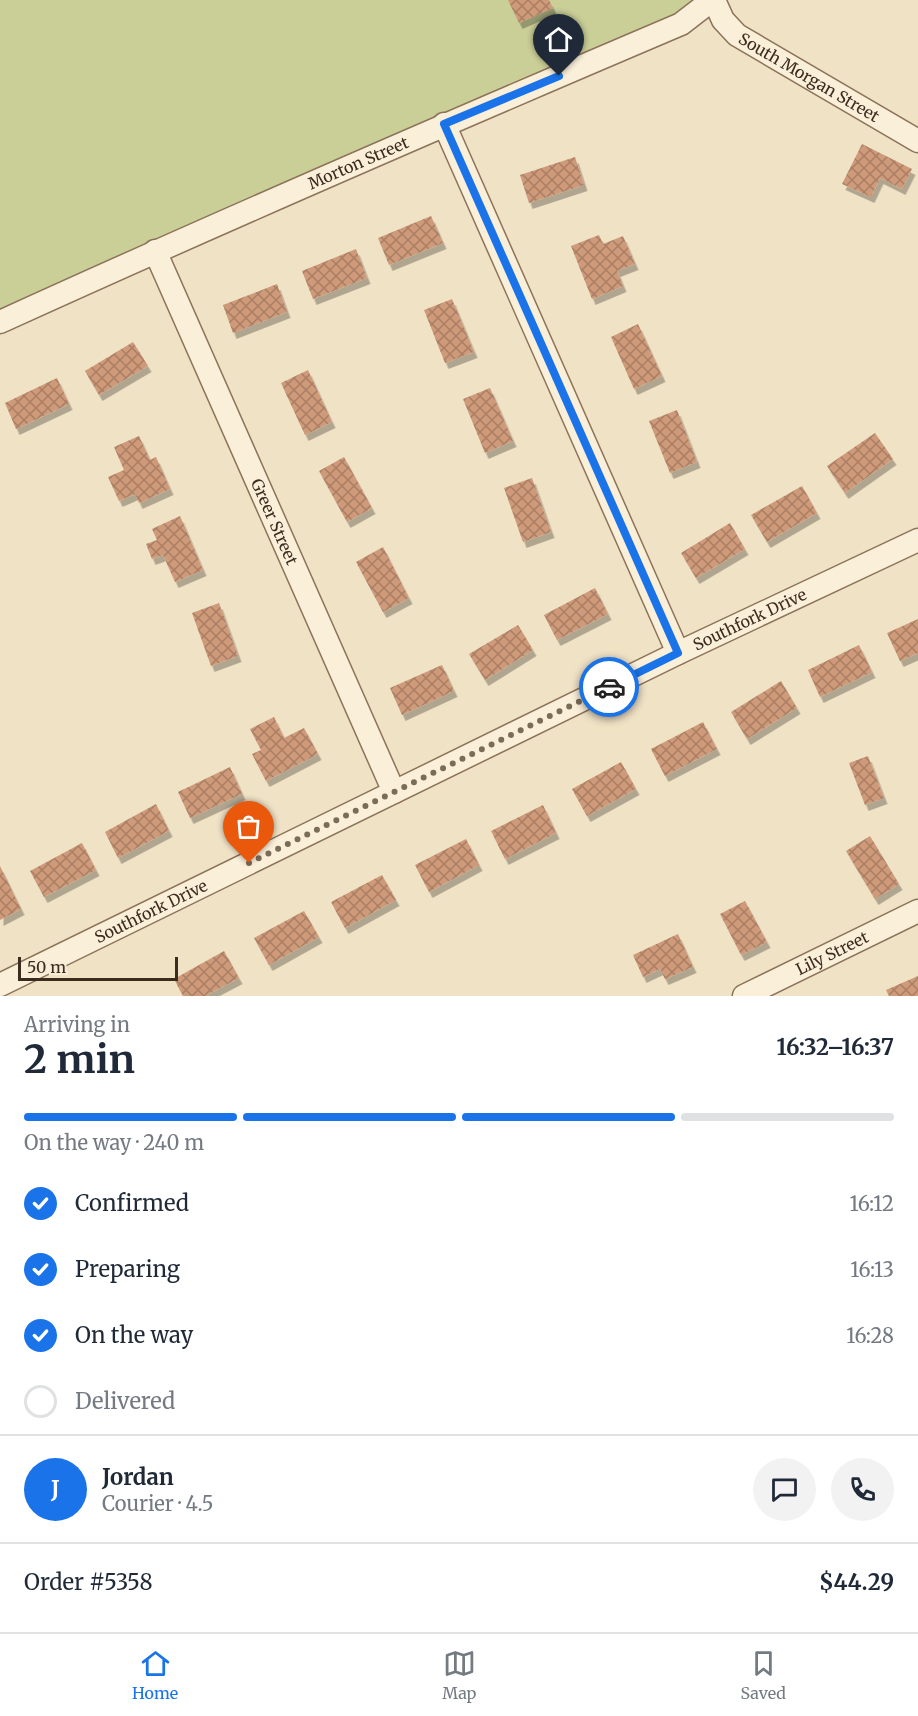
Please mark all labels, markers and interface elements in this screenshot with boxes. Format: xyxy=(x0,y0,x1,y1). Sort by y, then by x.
pin xyxy=(533,14,584,76)
icon: home xyxy=(542,23,575,56)
street label: South Morgan Street xyxy=(735,28,884,127)
street label: Morton Street xyxy=(305,132,412,193)
street label: Greer Street xyxy=(247,476,303,569)
street label: Southfork Drive xyxy=(690,584,809,655)
courier xyxy=(579,657,639,717)
icon: car xyxy=(593,671,626,704)
pin xyxy=(223,801,274,863)
icon: bag xyxy=(232,810,265,843)
street label: Southfork Drive xyxy=(91,875,211,947)
street label: Lily Street xyxy=(792,926,872,979)
scale bar xyxy=(18,954,178,982)
text: 50 m xyxy=(27,957,66,977)
text: Arriving in xyxy=(24,1012,130,1037)
text: 16:32–16:37 xyxy=(777,1033,894,1061)
text: 2 min xyxy=(24,1035,135,1084)
text: On the way · 240 m xyxy=(24,1130,204,1155)
icon: check xyxy=(24,1187,57,1220)
text: Confirmed xyxy=(75,1189,189,1217)
text: 16:12 xyxy=(850,1191,894,1216)
icon: check xyxy=(24,1253,57,1286)
text: Preparing xyxy=(75,1255,180,1283)
text: 16:13 xyxy=(850,1257,894,1282)
icon: check xyxy=(24,1319,57,1352)
text: On the way xyxy=(75,1321,193,1349)
text: 16:28 xyxy=(846,1323,894,1348)
text: Delivered xyxy=(75,1387,175,1415)
button: chat xyxy=(753,1458,816,1521)
button: phone xyxy=(831,1458,894,1521)
text: Jordan xyxy=(102,1463,174,1491)
text: J xyxy=(51,1475,60,1503)
text: Courier · 4.5 xyxy=(102,1491,214,1516)
text: Order #5358 xyxy=(24,1568,153,1596)
text: $44.29 xyxy=(819,1568,894,1596)
tab: Home xyxy=(132,1647,178,1703)
tab: Map xyxy=(442,1647,476,1703)
tab: Saved xyxy=(741,1647,786,1703)

